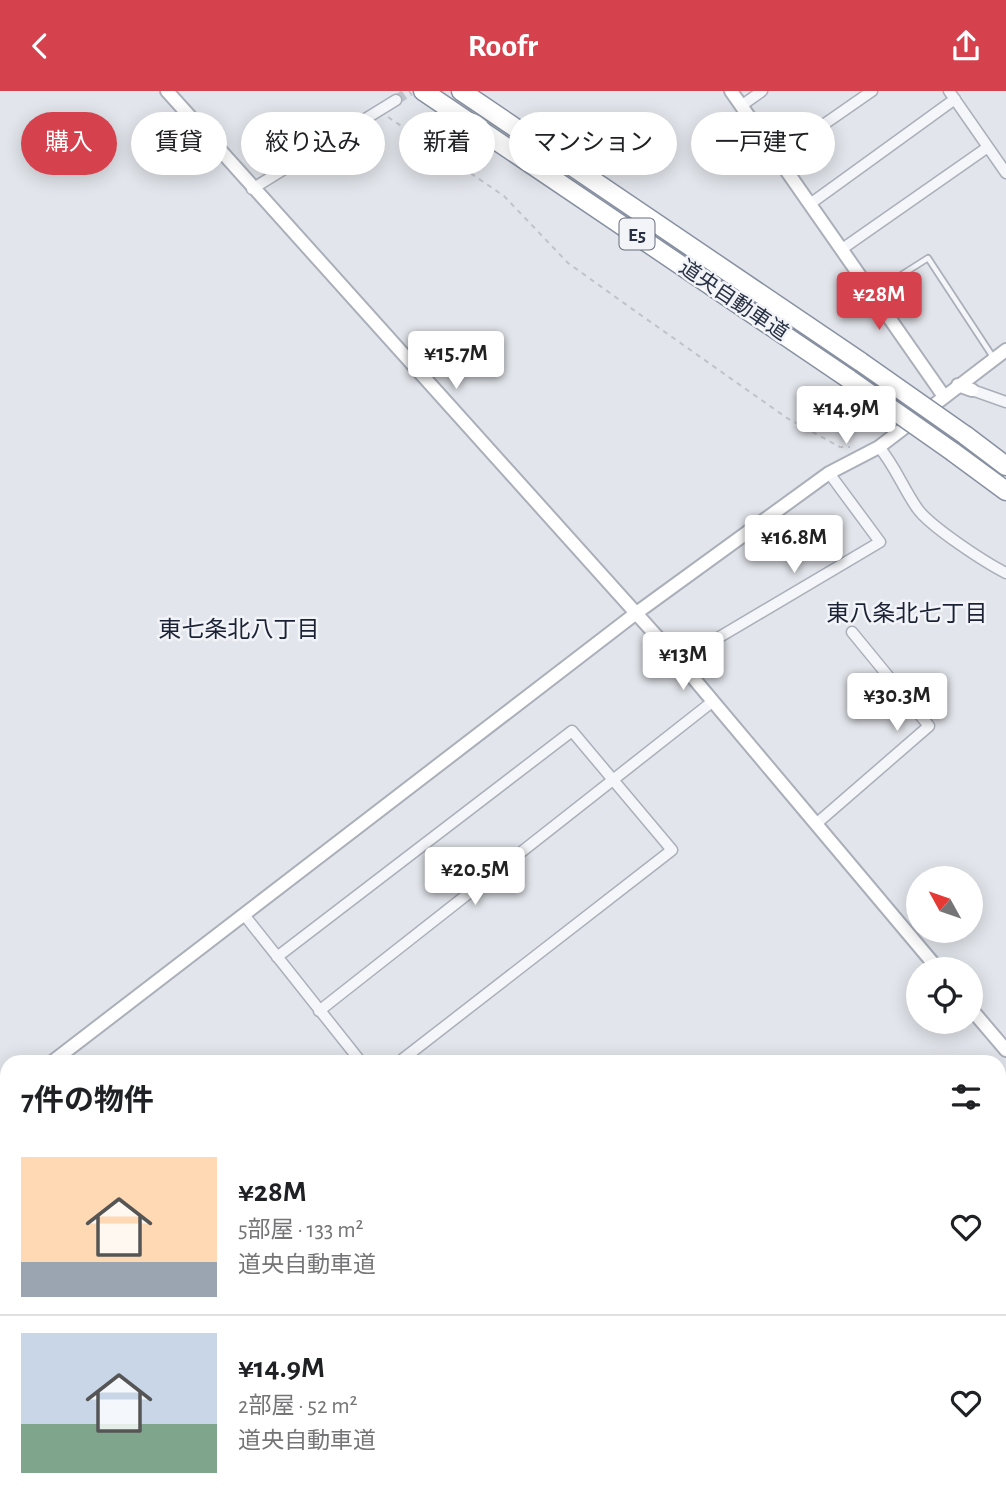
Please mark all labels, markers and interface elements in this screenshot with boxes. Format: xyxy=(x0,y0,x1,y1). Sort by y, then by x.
icon: back xyxy=(21,27,59,65)
icon: share xyxy=(947,27,985,65)
text: Roofr xyxy=(468,30,538,62)
chip: 購入 xyxy=(21,112,117,175)
chip: 賃貸 xyxy=(131,112,227,175)
chip: 絞り込み xyxy=(241,112,385,175)
chip: 新着 xyxy=(399,112,495,175)
chip: マンション xyxy=(509,112,677,175)
chip: 一戸建て xyxy=(691,112,835,175)
road number: E5 xyxy=(620,218,654,249)
street label: 道央自動車道 xyxy=(676,256,792,344)
pin: ¥28M xyxy=(838,273,920,332)
text: ¥28M xyxy=(853,283,905,306)
pin: ¥15.7M xyxy=(399,331,513,391)
text: ¥15.7M xyxy=(424,342,488,365)
pin: ¥14.9M xyxy=(789,387,903,446)
text: ¥14.9M xyxy=(813,397,879,420)
pin: ¥16.8M xyxy=(737,515,851,575)
text: ¥16.8M xyxy=(761,526,827,549)
district label: 東八条北七丁目 xyxy=(827,601,988,626)
district label: 東七条北八丁目 xyxy=(159,617,320,642)
pin: ¥13M xyxy=(642,633,724,692)
text: ¥13M xyxy=(659,643,707,666)
pin: ¥30.3M xyxy=(840,673,954,733)
text: ¥30.3M xyxy=(863,684,931,707)
pin: ¥20.5M xyxy=(418,847,532,907)
text: ¥20.5M xyxy=(441,858,509,881)
north arrow xyxy=(906,866,984,943)
map controls xyxy=(906,866,983,1034)
button: locate xyxy=(906,957,983,1034)
icon: filters xyxy=(947,1078,985,1116)
text: 7件の物件 xyxy=(21,1086,154,1116)
text: ¥28M xyxy=(238,1177,307,1207)
icon: home xyxy=(77,1185,161,1269)
icon: heart xyxy=(947,1208,985,1246)
text: 5部屋 · 133 m² xyxy=(238,1219,364,1242)
text: 道央自動車道 xyxy=(238,1254,376,1277)
text: ¥14.9M xyxy=(238,1353,325,1383)
icon: home xyxy=(77,1361,161,1445)
icon: heart xyxy=(947,1384,985,1422)
text: 2部屋 · 52 m² xyxy=(238,1395,358,1418)
text: 道央自動車道 xyxy=(238,1430,376,1453)

